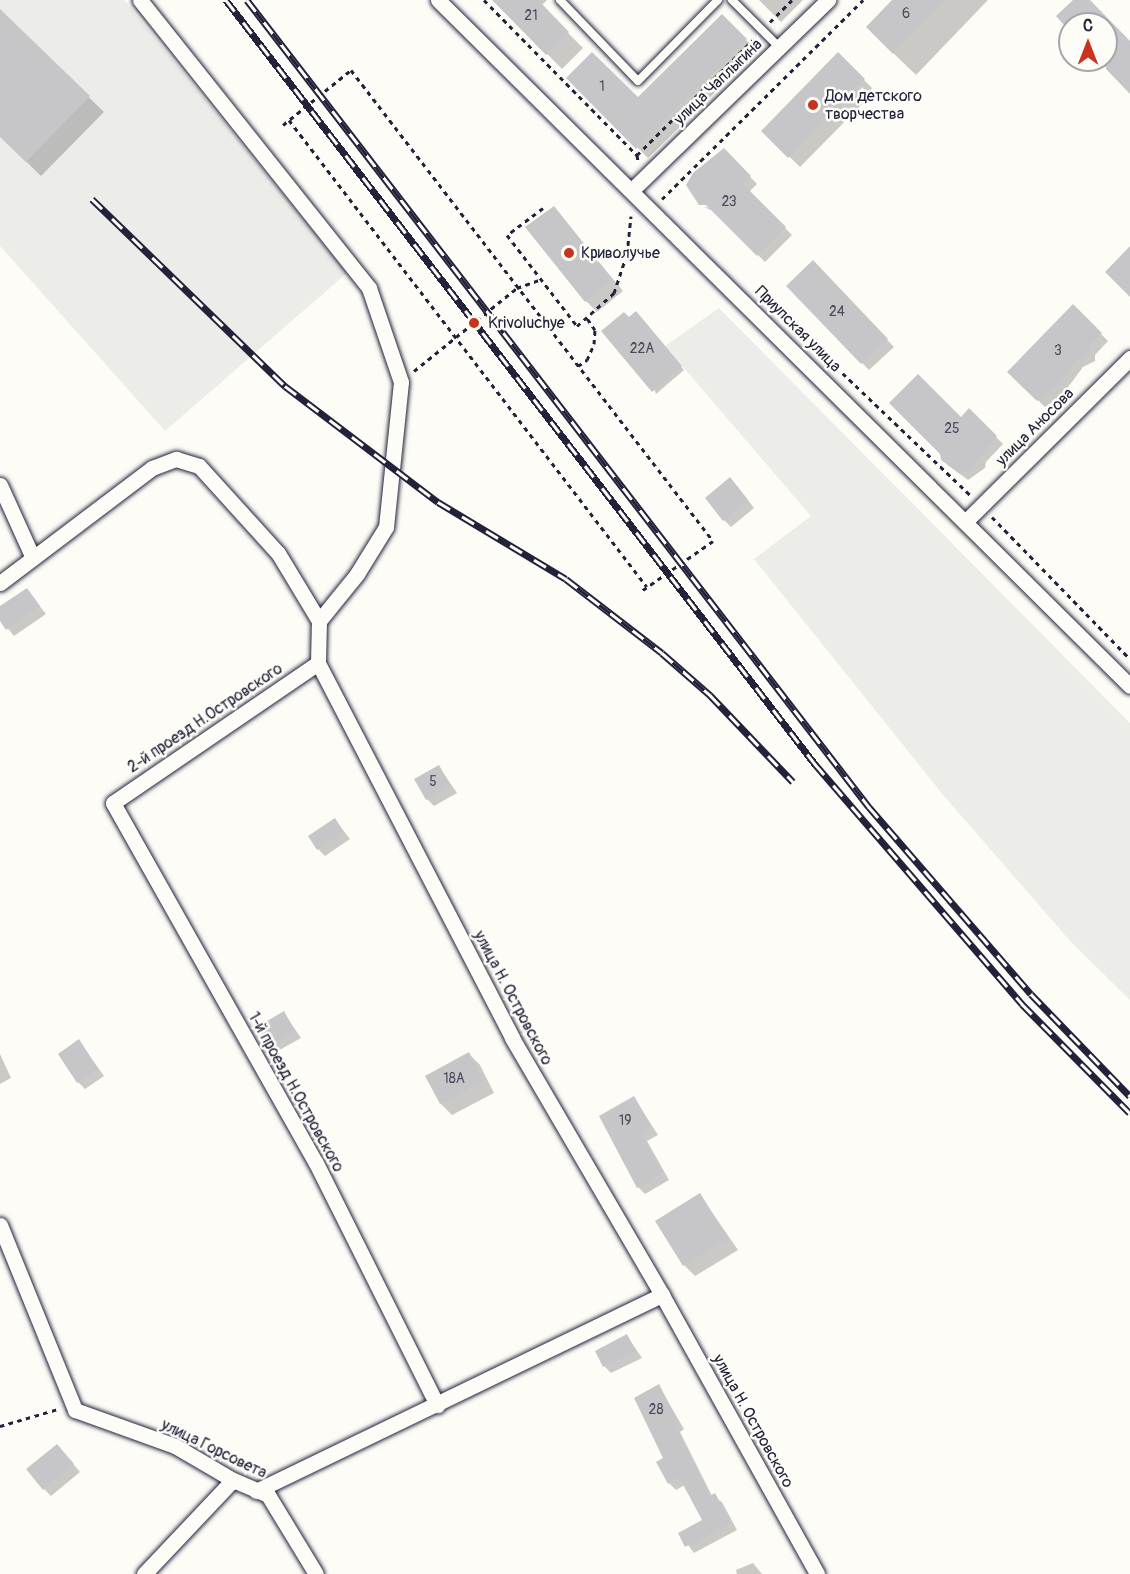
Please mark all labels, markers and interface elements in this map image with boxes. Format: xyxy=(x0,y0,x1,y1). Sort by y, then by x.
house number: 6 xyxy=(902,6,910,22)
house number: 21 xyxy=(524,8,538,24)
north arrow xyxy=(1058,12,1118,72)
text: С xyxy=(1083,16,1093,36)
street label: улица Чаплыгина xyxy=(670,35,766,129)
house number: 1 xyxy=(599,79,605,95)
place label: Дом детского творчества xyxy=(825,86,922,124)
marker: Дом детского творчества xyxy=(806,98,820,112)
house number: 23 xyxy=(721,194,737,210)
place label: Криволучье xyxy=(581,243,660,263)
marker: Криволучье xyxy=(562,246,576,260)
street label: Приупская улица xyxy=(751,282,845,376)
house number: 24 xyxy=(829,304,845,320)
place label: Krivoluchye xyxy=(488,313,565,333)
marker: Krivoluchye xyxy=(465,314,483,332)
house number: 22А xyxy=(630,341,654,357)
house number: 3 xyxy=(1054,343,1062,359)
street label: улица Аносова xyxy=(992,384,1078,470)
house number: 25 xyxy=(944,421,960,437)
street label: 2-й проезд Н.Островского xyxy=(124,659,286,777)
house number: 5 xyxy=(429,774,437,790)
street label: улица Н. Островского xyxy=(469,928,557,1068)
street label: 1-й проезд Н.Островского xyxy=(244,1009,348,1175)
house number: 18А xyxy=(443,1071,465,1087)
house number: 19 xyxy=(619,1113,631,1129)
street label: улица Н. Островского xyxy=(708,1351,798,1491)
house number: 28 xyxy=(649,1402,663,1418)
street label: улица Горсовета xyxy=(158,1415,270,1483)

